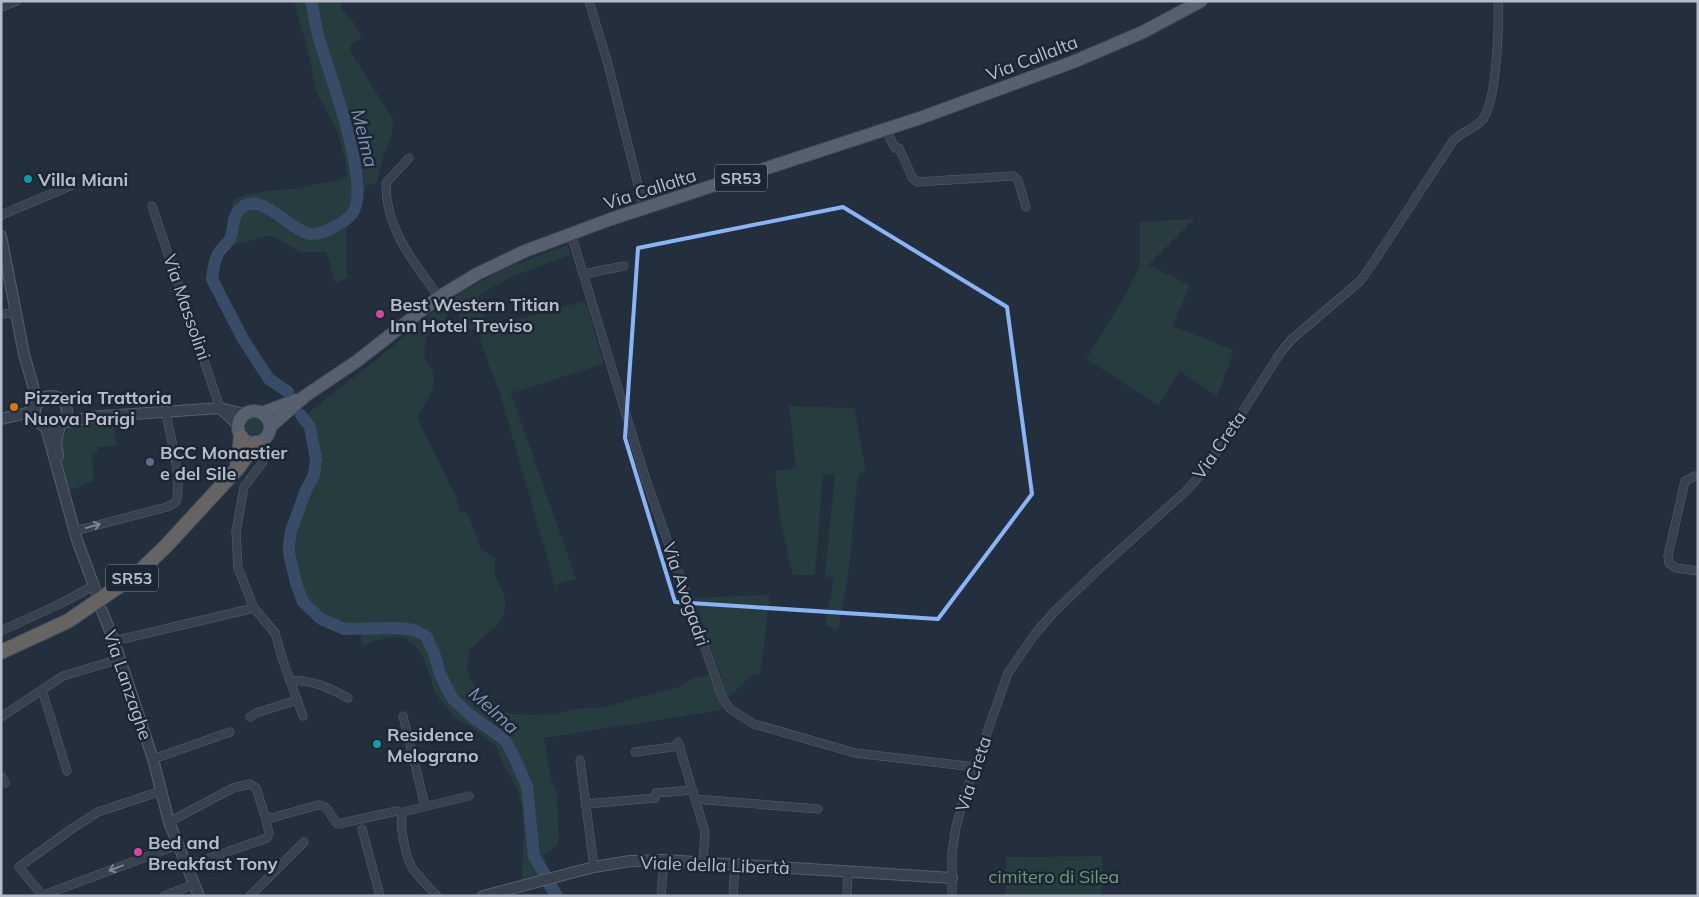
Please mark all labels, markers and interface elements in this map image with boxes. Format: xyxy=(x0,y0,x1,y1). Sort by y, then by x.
street label: Via Callalta xyxy=(983,30,1081,86)
water label: Melma xyxy=(346,106,384,170)
street label: Via Callalta xyxy=(601,163,699,215)
road number: SR53 xyxy=(715,164,767,192)
place label: Villa Miani xyxy=(37,168,128,191)
marker: Villa Miani xyxy=(22,173,34,185)
street label: Via Massolini xyxy=(158,251,216,363)
place label: Best Western Titian Inn Hotel Treviso xyxy=(390,293,560,337)
marker: Best Western Titian Inn Hotel Treviso xyxy=(374,308,386,320)
place label: Pizzeria Trattoria Nuova Parigi xyxy=(24,386,172,430)
marker: Pizzeria Trattoria Nuova Parigi xyxy=(8,401,20,413)
street label: Via Creta xyxy=(1187,406,1251,484)
place label: BCC Monastier e del Sile xyxy=(160,441,288,485)
marker: BCC Monastier e del Sile xyxy=(144,456,156,468)
one-way arrow xyxy=(85,520,101,530)
street label: Via Avogadri xyxy=(658,539,714,649)
road number: SR53 xyxy=(106,564,158,592)
street label: Via Lanzaghe xyxy=(98,627,158,743)
water label: Melma xyxy=(464,681,524,739)
place label: Residence Melograno xyxy=(387,723,479,767)
street label: Via Creta xyxy=(950,733,996,815)
marker: Residence Melograno xyxy=(371,738,383,750)
place label: Bed and Breakfast Tony xyxy=(148,831,278,875)
marker: Bed and Breakfast Tony xyxy=(132,846,144,858)
street label: Viale della Libertà xyxy=(640,851,790,879)
one-way arrow xyxy=(109,864,124,873)
park label: cimitero di Silea xyxy=(989,865,1119,888)

